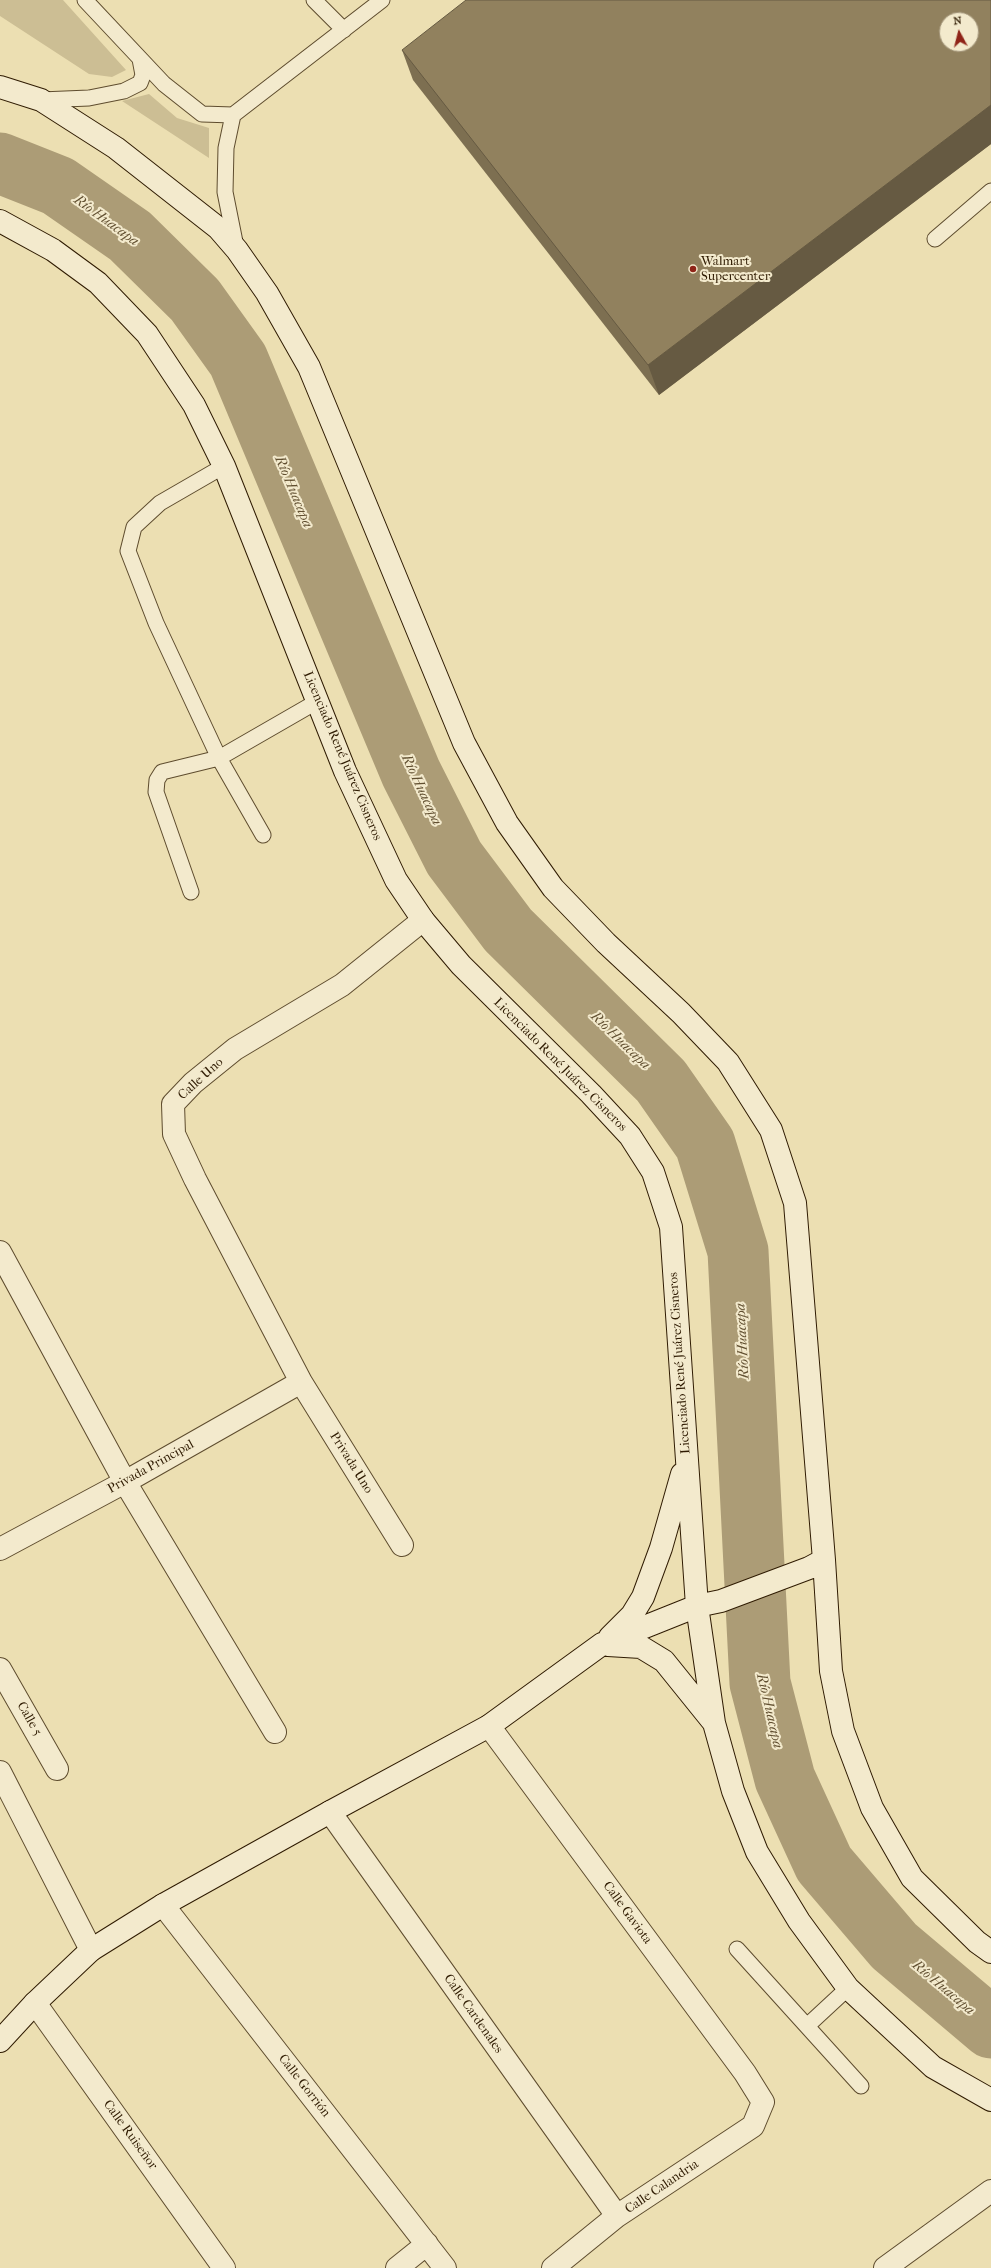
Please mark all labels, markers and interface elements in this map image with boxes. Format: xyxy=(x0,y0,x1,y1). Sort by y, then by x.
north arrow xyxy=(939,12,979,52)
text: N xyxy=(953,14,963,28)
water label: Río Huacapa xyxy=(70,192,142,250)
place label: Walmart Supercenter xyxy=(701,254,770,285)
marker: Walmart Supercenter xyxy=(688,264,698,274)
water label: Río Huacapa xyxy=(270,454,316,530)
street label: Licenciado René Juárez Cisneros xyxy=(299,669,385,843)
water label: Río Huacapa xyxy=(397,752,445,828)
street label: Licenciado René Juárez Cisneros xyxy=(490,995,630,1135)
water label: Río Huacapa xyxy=(587,1009,653,1073)
street label: Calle Uno xyxy=(175,1055,227,1103)
street label: Licenciado René Juárez Cisneros xyxy=(666,1272,694,1454)
water label: Río Huacapa xyxy=(733,1303,753,1379)
street label: Privada Uno xyxy=(326,1429,376,1497)
street label: Privada Principal xyxy=(105,1437,197,1497)
water label: Río Huacapa xyxy=(752,1672,786,1750)
street label: Calle 5 xyxy=(13,1699,45,1739)
street label: Calle Gaviota xyxy=(599,1879,655,1947)
water label: Río Huacapa xyxy=(908,1957,978,2019)
street label: Calle Cardenales xyxy=(440,1971,506,2057)
street label: Calle Gorrión xyxy=(275,2051,333,2121)
street label: Calle Ruiseñor xyxy=(100,2097,160,2173)
street label: Calle Calandria xyxy=(622,2157,702,2217)

